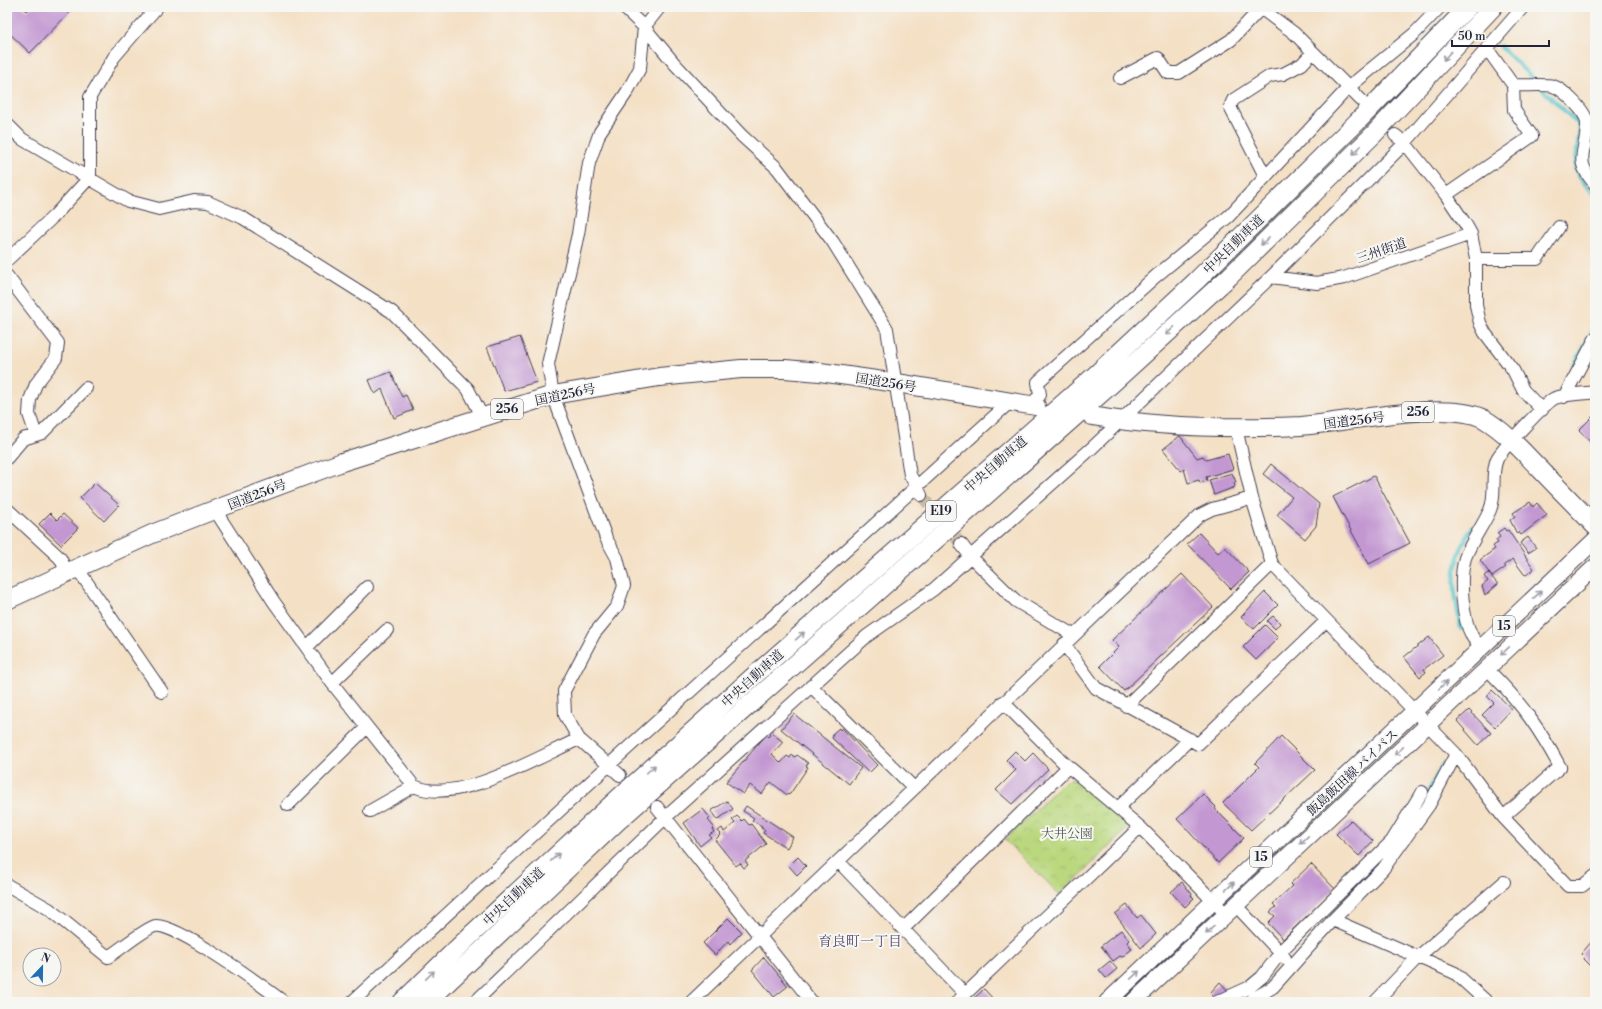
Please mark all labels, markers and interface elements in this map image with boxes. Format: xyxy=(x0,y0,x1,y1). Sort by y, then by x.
scale bar xyxy=(1452,22,1549,48)
text: 50 m xyxy=(1458,29,1486,44)
one-way arrow xyxy=(1443,51,1452,62)
one-way arrow xyxy=(1352,145,1362,155)
street label: 中央自動車道 xyxy=(1200,212,1267,278)
street label: 三州街道 xyxy=(1354,235,1409,267)
one-way arrow xyxy=(1260,236,1270,246)
one-way arrow xyxy=(1165,326,1175,335)
street label: 国道256号 xyxy=(854,370,917,396)
street label: 国道256号 xyxy=(533,381,597,409)
road number: 256 xyxy=(491,399,523,419)
road number: 256 xyxy=(1402,402,1434,422)
street label: 国道256号 xyxy=(1323,409,1386,433)
street label: 中央自動車道 xyxy=(961,433,1030,496)
street label: 国道256号 xyxy=(226,476,289,513)
road number: E19 xyxy=(926,501,956,521)
one-way arrow xyxy=(1532,590,1542,600)
road number: 15 xyxy=(1493,616,1515,636)
one-way arrow xyxy=(794,631,805,640)
street label: 中央自動車道 xyxy=(718,647,787,711)
one-way arrow xyxy=(1500,647,1511,656)
one-way arrow xyxy=(1438,680,1448,690)
street label: 飯島飯田線 バイパス xyxy=(1304,726,1402,819)
one-way arrow xyxy=(1394,747,1404,756)
one-way arrow xyxy=(645,765,655,774)
park label: 大井公園 xyxy=(1041,826,1093,842)
one-way arrow xyxy=(1299,836,1309,845)
road number: 15 xyxy=(1250,847,1272,867)
one-way arrow xyxy=(550,852,560,862)
street label: 中央自動車道 xyxy=(480,864,548,929)
one-way arrow xyxy=(1225,881,1235,891)
one-way arrow xyxy=(1205,925,1215,934)
district label: 育良町一丁目 xyxy=(818,933,902,951)
north arrow xyxy=(22,947,62,987)
text: N xyxy=(39,951,52,967)
one-way arrow xyxy=(425,970,435,980)
one-way arrow xyxy=(1130,970,1140,980)

